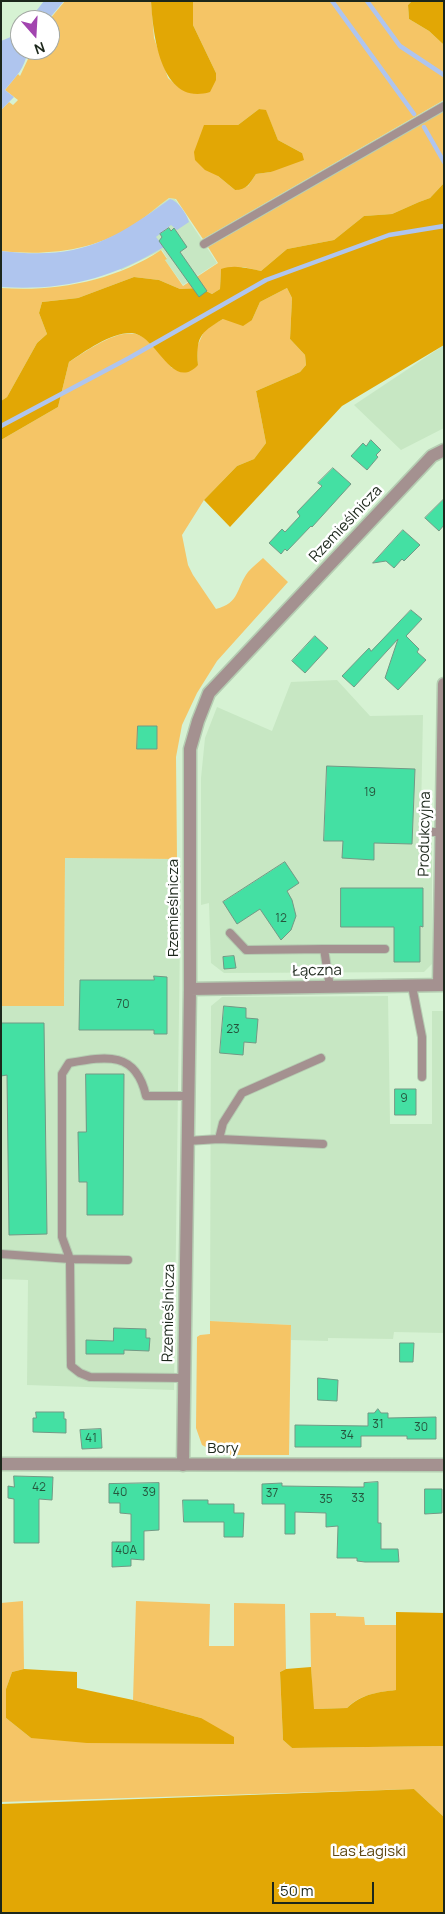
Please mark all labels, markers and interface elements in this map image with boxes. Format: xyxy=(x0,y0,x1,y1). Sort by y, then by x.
north arrow xyxy=(10,10,60,60)
text: N xyxy=(32,38,48,59)
street label: Rzemieślnicza xyxy=(306,482,386,566)
house number: 19 xyxy=(364,786,376,800)
street label: Produkcyjna xyxy=(415,791,435,877)
street label: Rzemieślnicza xyxy=(165,859,183,957)
house number: 12 xyxy=(275,912,287,926)
street label: Łączna xyxy=(292,962,342,980)
house number: 70 xyxy=(116,998,130,1012)
house number: 23 xyxy=(226,1023,240,1037)
house number: 9 xyxy=(400,1092,408,1106)
street label: Rzemieślnicza xyxy=(159,1264,179,1362)
house number: 31 xyxy=(372,1418,384,1432)
house number: 30 xyxy=(414,1421,428,1435)
house number: 34 xyxy=(340,1429,354,1443)
house number: 41 xyxy=(85,1432,97,1446)
street label: Bory xyxy=(207,1440,239,1458)
house number: 42 xyxy=(32,1481,46,1495)
house number: 40 xyxy=(113,1486,127,1500)
house number: 39 xyxy=(142,1486,156,1500)
house number: 37 xyxy=(266,1487,278,1501)
house number: 33 xyxy=(351,1492,365,1506)
house number: 35 xyxy=(319,1493,333,1507)
house number: 40A xyxy=(115,1544,137,1558)
park label: Las Łagiski xyxy=(332,1843,406,1861)
scale bar xyxy=(275,1872,378,1904)
text: 50 m xyxy=(280,1880,314,1901)

